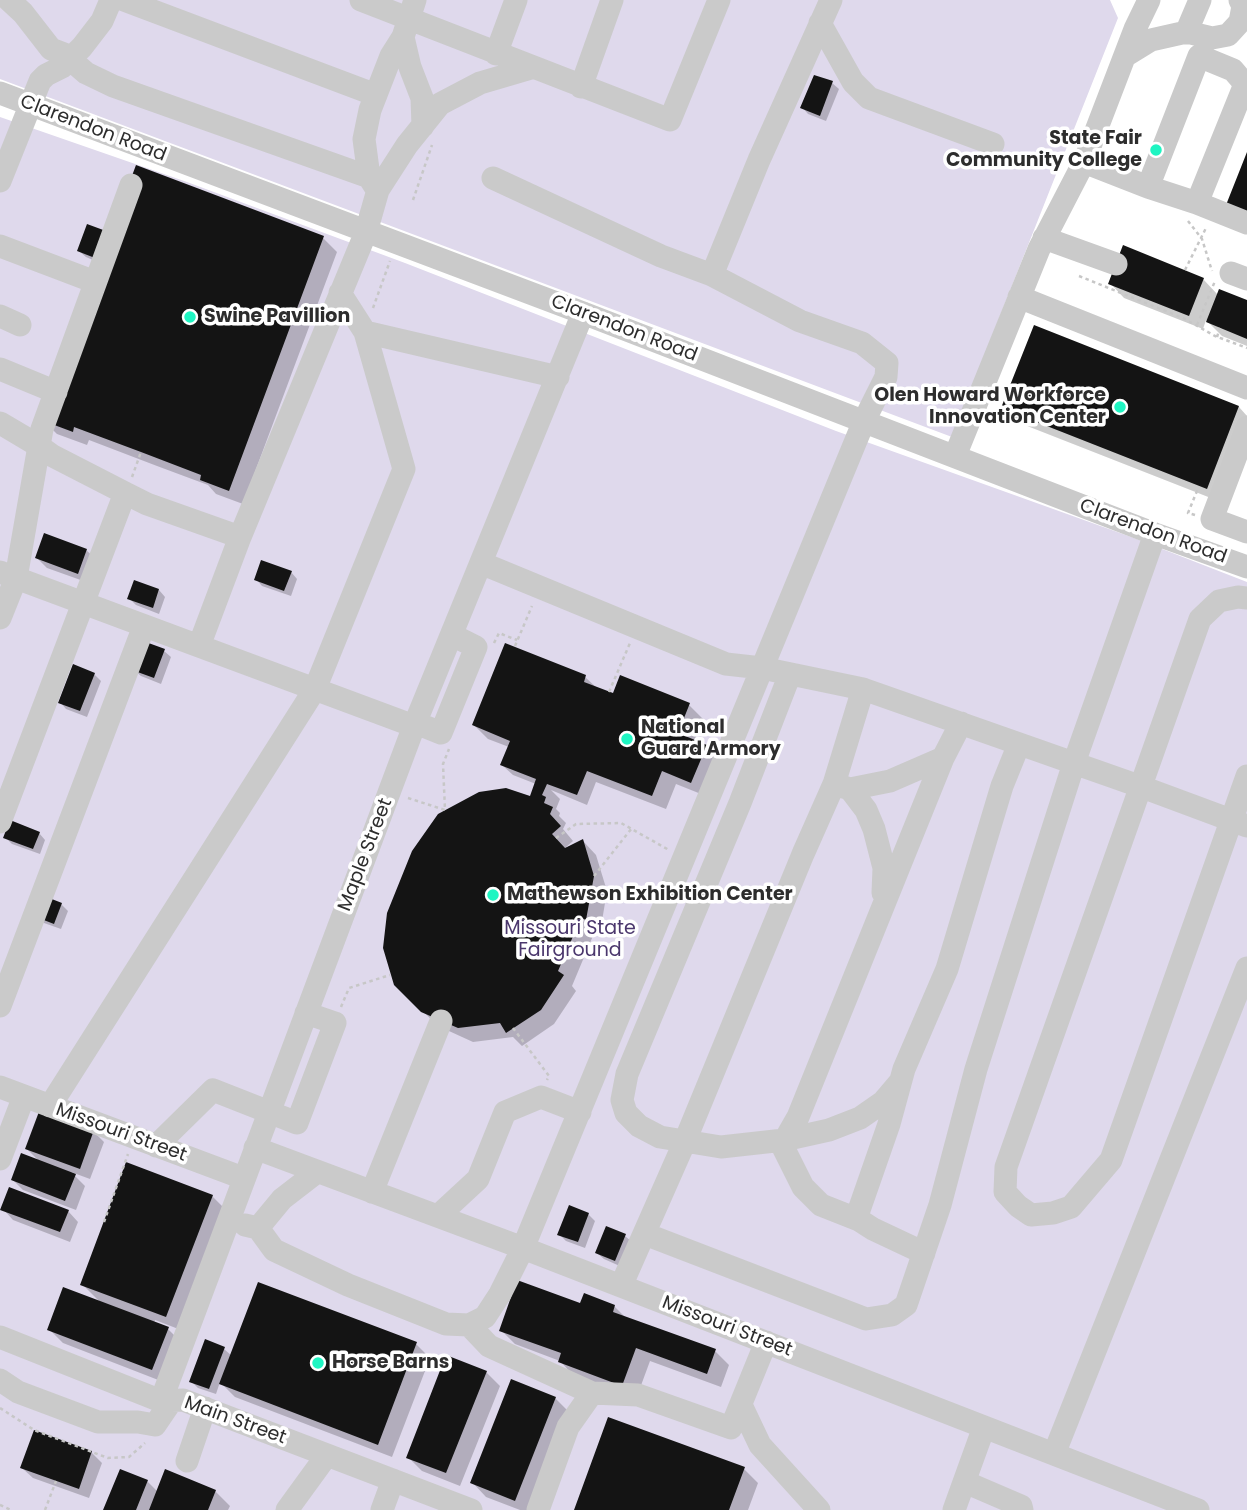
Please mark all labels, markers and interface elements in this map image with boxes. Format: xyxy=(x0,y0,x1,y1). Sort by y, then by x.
street label: Clarendon Road xyxy=(17,91,169,167)
place label: State Fair Community College xyxy=(946,128,1142,172)
marker: State Fair Community College xyxy=(1148,142,1164,158)
street label: Clarendon Road xyxy=(548,291,700,367)
place label: Swine Pavillion xyxy=(204,306,350,328)
marker: Swine Pavillion xyxy=(182,309,198,325)
place label: Olen Howard Workforce Innovation Center xyxy=(874,385,1106,429)
marker: Olen Howard Workforce Innovation Center xyxy=(1112,399,1128,415)
street label: Clarendon Road xyxy=(1076,495,1230,569)
place label: National Guard Armory xyxy=(641,717,781,761)
marker: National Guard Armory xyxy=(619,731,635,747)
street label: Maple Street xyxy=(334,795,398,915)
place label: Mathewson Exhibition Center xyxy=(507,884,793,906)
marker: Mathewson Exhibition Center xyxy=(485,887,501,903)
park label: Missouri State Fairground xyxy=(504,918,636,962)
street label: Missouri Street xyxy=(52,1099,190,1167)
street label: Missouri Street xyxy=(659,1292,795,1362)
place label: Horse Barns xyxy=(332,1352,449,1374)
marker: Horse Barns xyxy=(310,1355,326,1371)
street label: Main Street xyxy=(181,1392,289,1450)

